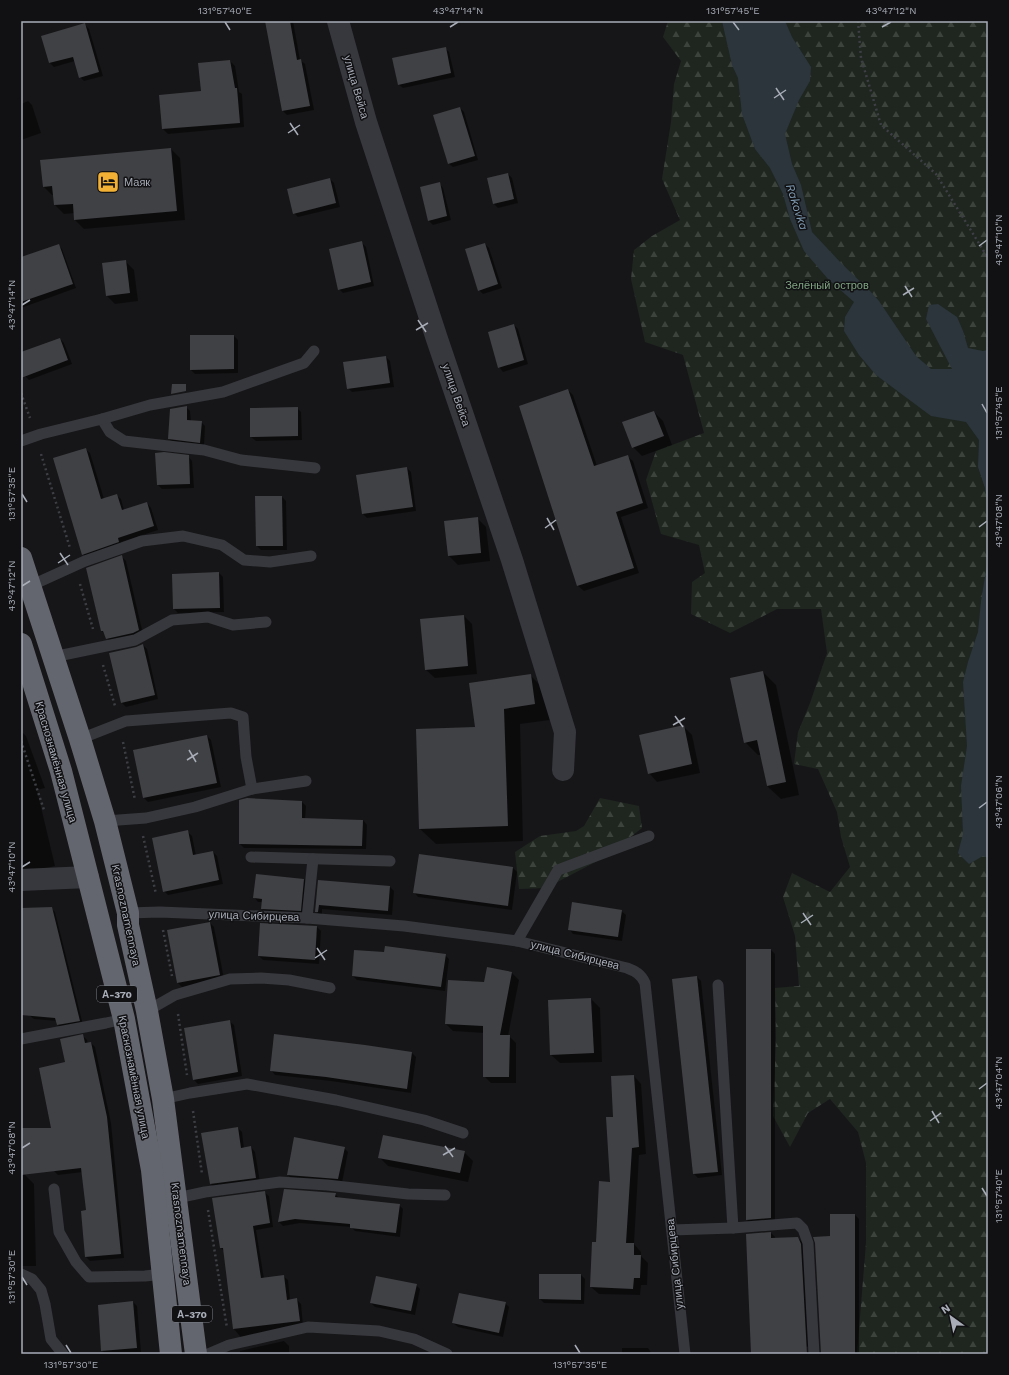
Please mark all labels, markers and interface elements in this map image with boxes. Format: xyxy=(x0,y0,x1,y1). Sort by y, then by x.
text: 131°57'40"E xyxy=(198,5,252,16)
text: 43°47'14"N xyxy=(433,5,483,16)
text: 131°57'45"E xyxy=(706,5,760,16)
text: 43°47'12"N xyxy=(866,5,916,16)
street label: улица Вейса xyxy=(341,54,371,121)
hotel icon: Маяк xyxy=(95,169,121,195)
place label: Маяк xyxy=(124,176,150,189)
water label: Rakovka xyxy=(783,182,811,232)
text: 43°47'10"N xyxy=(993,214,1004,266)
park label: Зелёный остров xyxy=(785,279,869,292)
text: 43°47'14"N xyxy=(6,280,17,330)
street label: улица Вейса xyxy=(439,362,473,429)
text: 131°57'45"E xyxy=(993,386,1004,440)
text: 131°57'35"E xyxy=(6,467,17,521)
text: 43°47'08"N xyxy=(993,494,1004,548)
text: 43°47'12"N xyxy=(6,561,17,611)
street label: Краснознамённая улица xyxy=(32,700,80,825)
text: 43°47'06"N xyxy=(993,775,1004,829)
text: 43°47'10"N xyxy=(6,841,17,893)
street label: Krasnoznamennaya xyxy=(109,863,143,967)
street label: улица Сибирцева xyxy=(208,908,300,924)
street label: улица Сибирцева xyxy=(529,938,621,972)
road number: А-370 xyxy=(97,986,137,1002)
street label: Краснознамённая улица xyxy=(116,1014,153,1141)
text: 43°47'04"N xyxy=(993,1056,1004,1110)
text: 43°47'08"N xyxy=(6,1121,17,1175)
text: 131°57'40"E xyxy=(993,1169,1004,1223)
street label: Krasnoznamennaya xyxy=(168,1182,194,1286)
street label: улица Сибирцева xyxy=(664,1217,686,1310)
text: 131°57'30"E xyxy=(6,1250,17,1304)
north arrow xyxy=(931,1297,971,1337)
text: N xyxy=(939,1301,953,1317)
road number: А-370 xyxy=(172,1306,212,1322)
text: 131°57'30"E xyxy=(44,1359,98,1370)
text: 131°57'35"E xyxy=(553,1359,607,1370)

